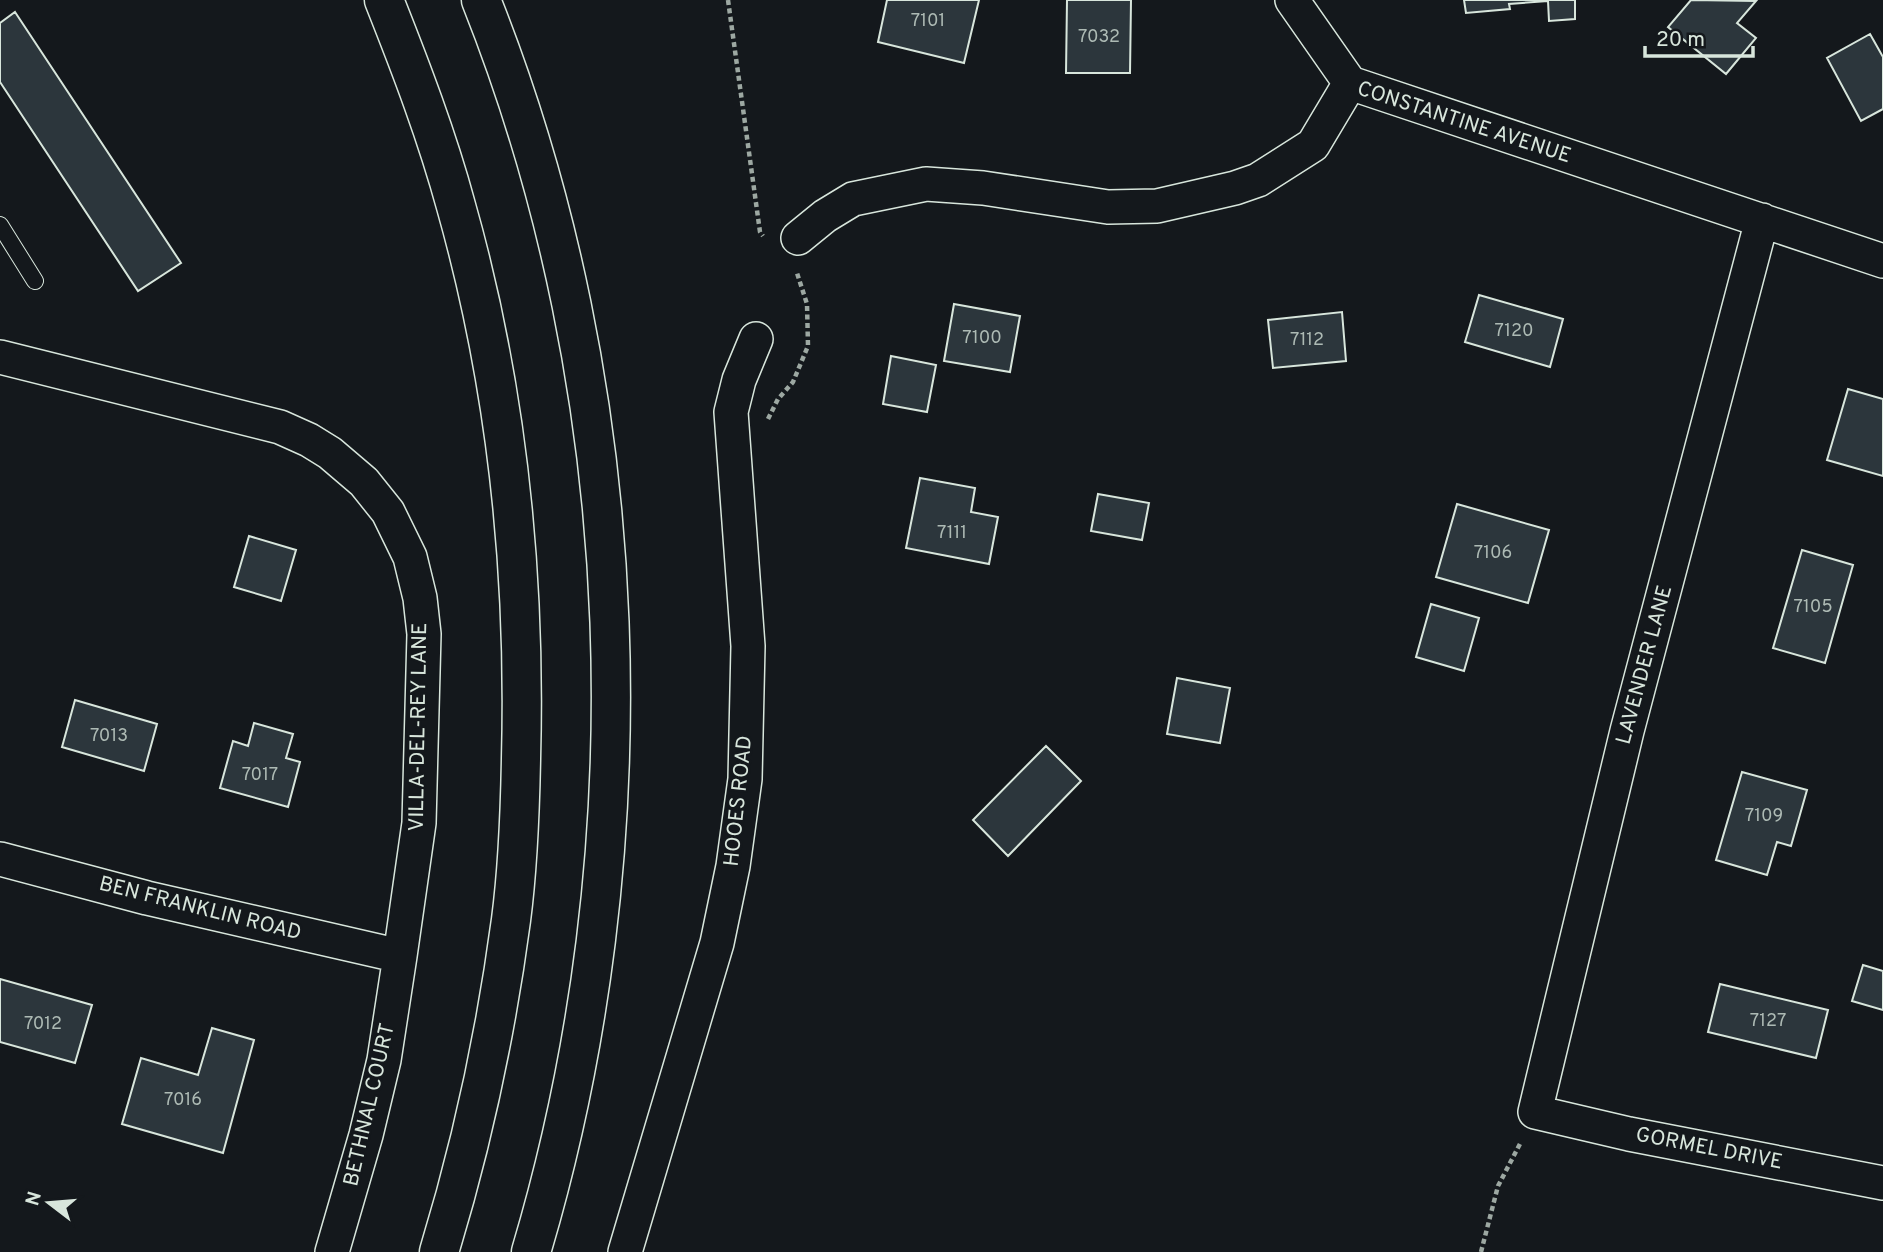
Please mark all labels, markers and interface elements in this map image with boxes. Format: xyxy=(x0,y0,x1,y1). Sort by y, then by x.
house number: 7101 xyxy=(911,10,945,33)
scale bar xyxy=(1645,14,1754,58)
house number: 7032 xyxy=(1078,26,1120,49)
text: 20 m xyxy=(1656,27,1705,54)
street label: CONSTANTINE AVENUE xyxy=(1354,76,1574,170)
house number: 7120 xyxy=(1495,320,1534,343)
house number: 7100 xyxy=(962,327,1002,350)
house number: 7112 xyxy=(1290,329,1324,352)
house number: 7111 xyxy=(937,522,967,545)
house number: 7106 xyxy=(1474,542,1512,565)
street label: LAVENDER LANE xyxy=(1611,582,1679,748)
house number: 7105 xyxy=(1793,596,1833,619)
street label: VILLA-DEL-REY LANE xyxy=(404,622,434,832)
house number: 7013 xyxy=(90,725,128,748)
street label: HOOES ROAD xyxy=(719,734,759,868)
house number: 7017 xyxy=(242,764,278,787)
house number: 7109 xyxy=(1745,805,1783,828)
street label: BEN FRANKLIN ROAD xyxy=(96,871,304,947)
house number: 7127 xyxy=(1750,1010,1786,1033)
house number: 7012 xyxy=(24,1013,62,1036)
street label: BETHNAL COURT xyxy=(338,1021,402,1189)
house number: 7016 xyxy=(164,1089,202,1112)
street label: GORMEL DRIVE xyxy=(1633,1122,1785,1176)
north arrow xyxy=(14,1168,84,1238)
text: N xyxy=(21,1189,48,1209)

